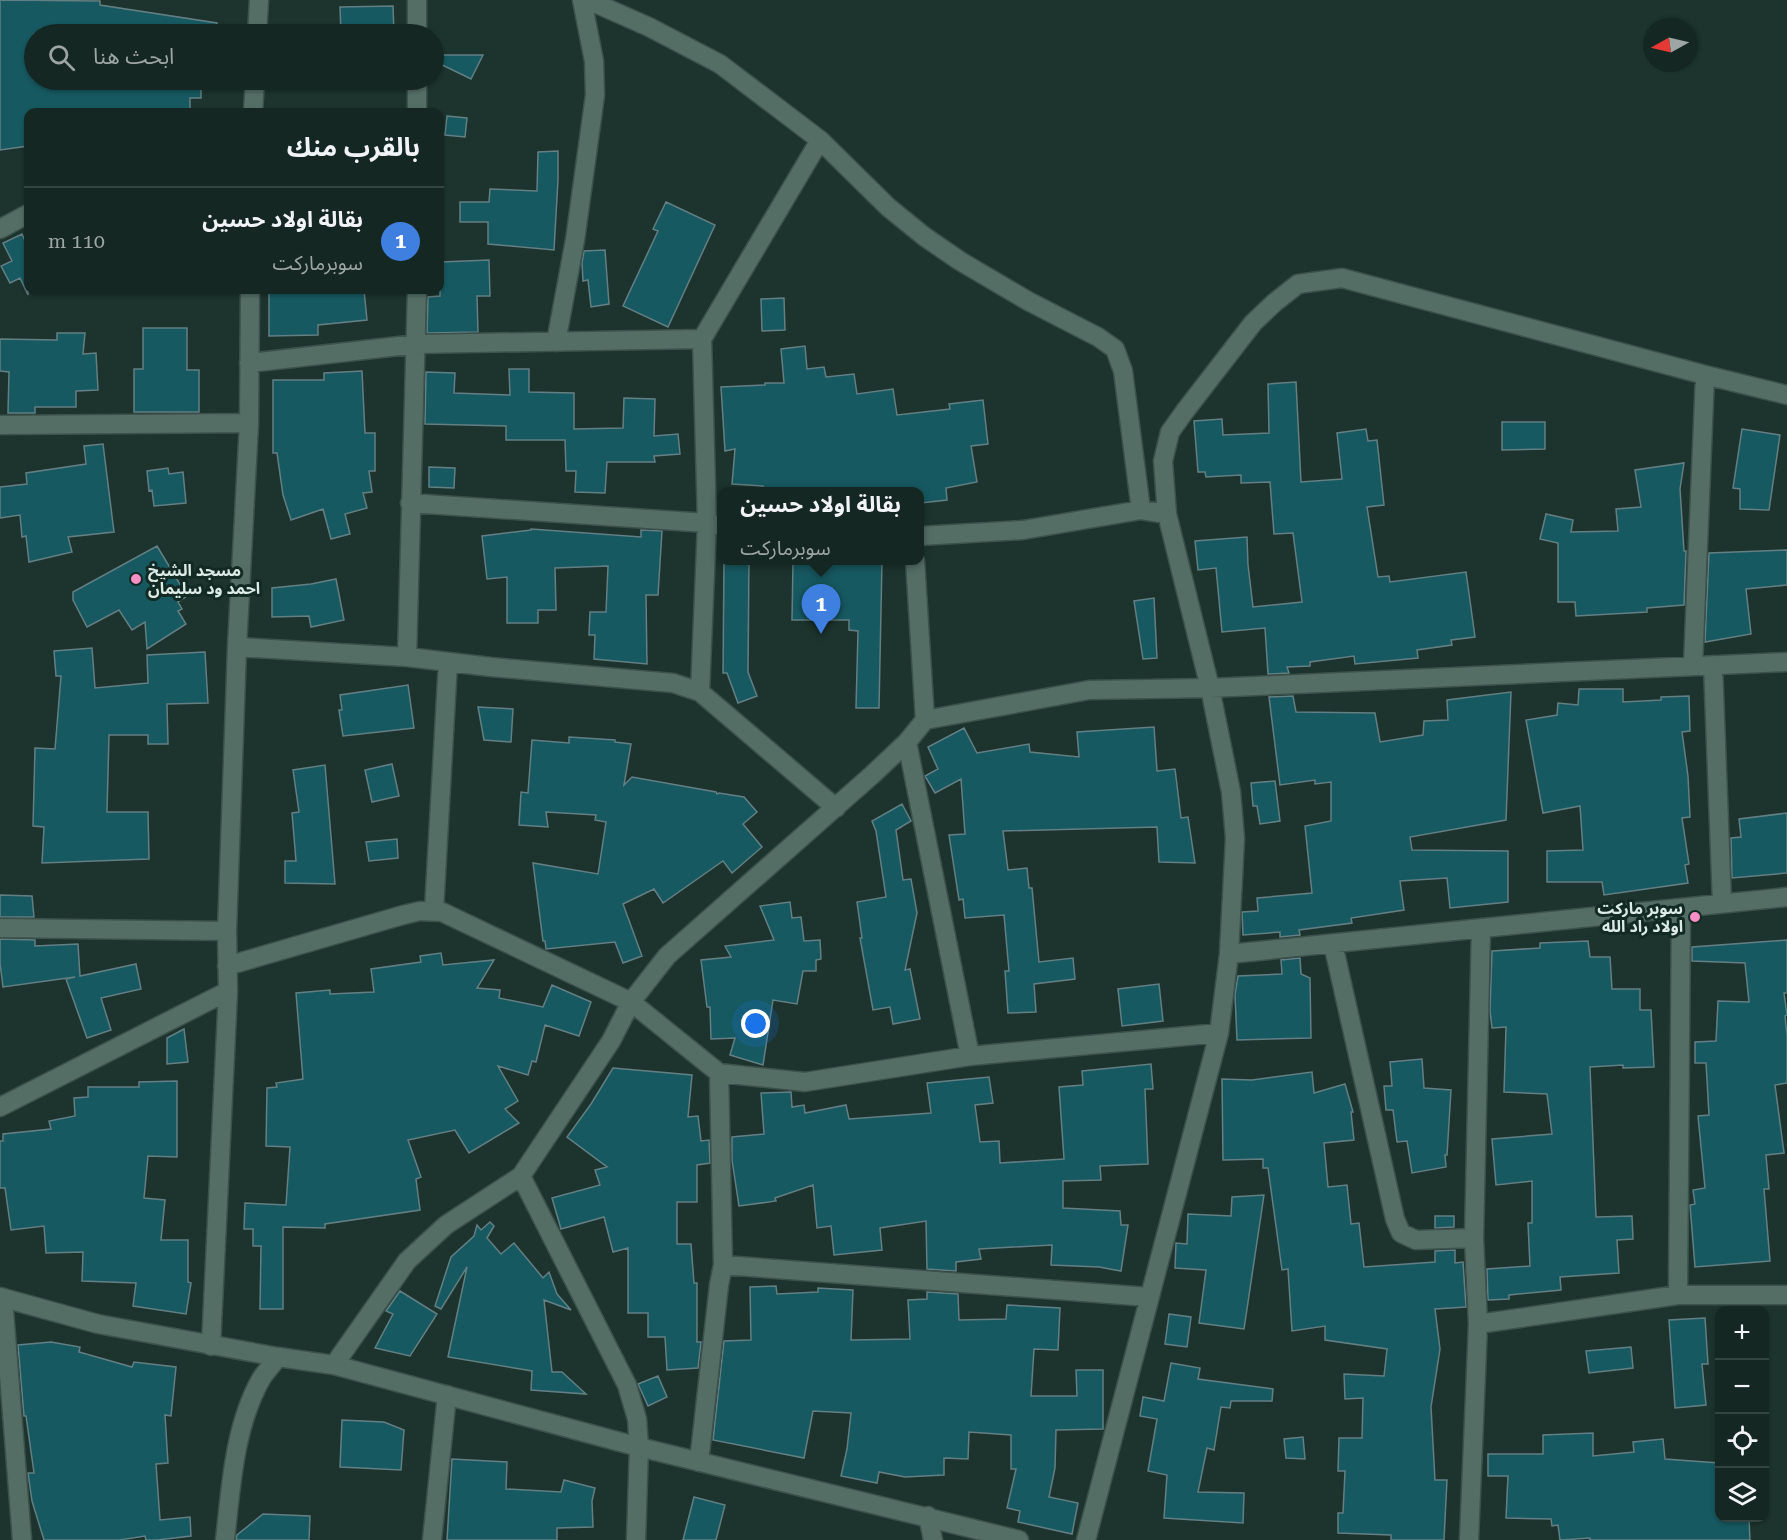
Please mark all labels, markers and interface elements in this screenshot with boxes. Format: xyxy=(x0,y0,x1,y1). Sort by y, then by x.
north arrow xyxy=(1643,18,1697,72)
search box xyxy=(24,24,444,90)
icon: search xyxy=(45,41,78,74)
text: ابحث هنا xyxy=(93,44,174,69)
text: بالقرب منك xyxy=(287,132,420,162)
text: بقالة اولاد حسين xyxy=(202,207,363,232)
text: 110 m xyxy=(48,229,105,253)
text: 1 xyxy=(395,229,406,253)
text: سوبرماركت xyxy=(272,251,363,275)
popup xyxy=(717,487,924,565)
text: بقالة اولاد حسين xyxy=(740,492,901,517)
text: سوبرماركت xyxy=(740,536,831,560)
place label: مسجد الشيخ احمد ود سليمان xyxy=(148,561,260,598)
marker: مسجد الشيخ احمد ود سليمان xyxy=(129,572,143,586)
pin: 1 xyxy=(802,584,840,634)
place label: سوبر ماركت اولاد راد الله xyxy=(1597,899,1683,936)
marker: سوبر ماركت اولاد راد الله xyxy=(1688,910,1702,924)
your location xyxy=(741,1009,770,1038)
map controls xyxy=(1715,1306,1769,1522)
button: + xyxy=(1715,1306,1769,1360)
button: − xyxy=(1715,1360,1769,1414)
button: locate xyxy=(1715,1414,1769,1468)
button: layers xyxy=(1715,1468,1769,1522)

